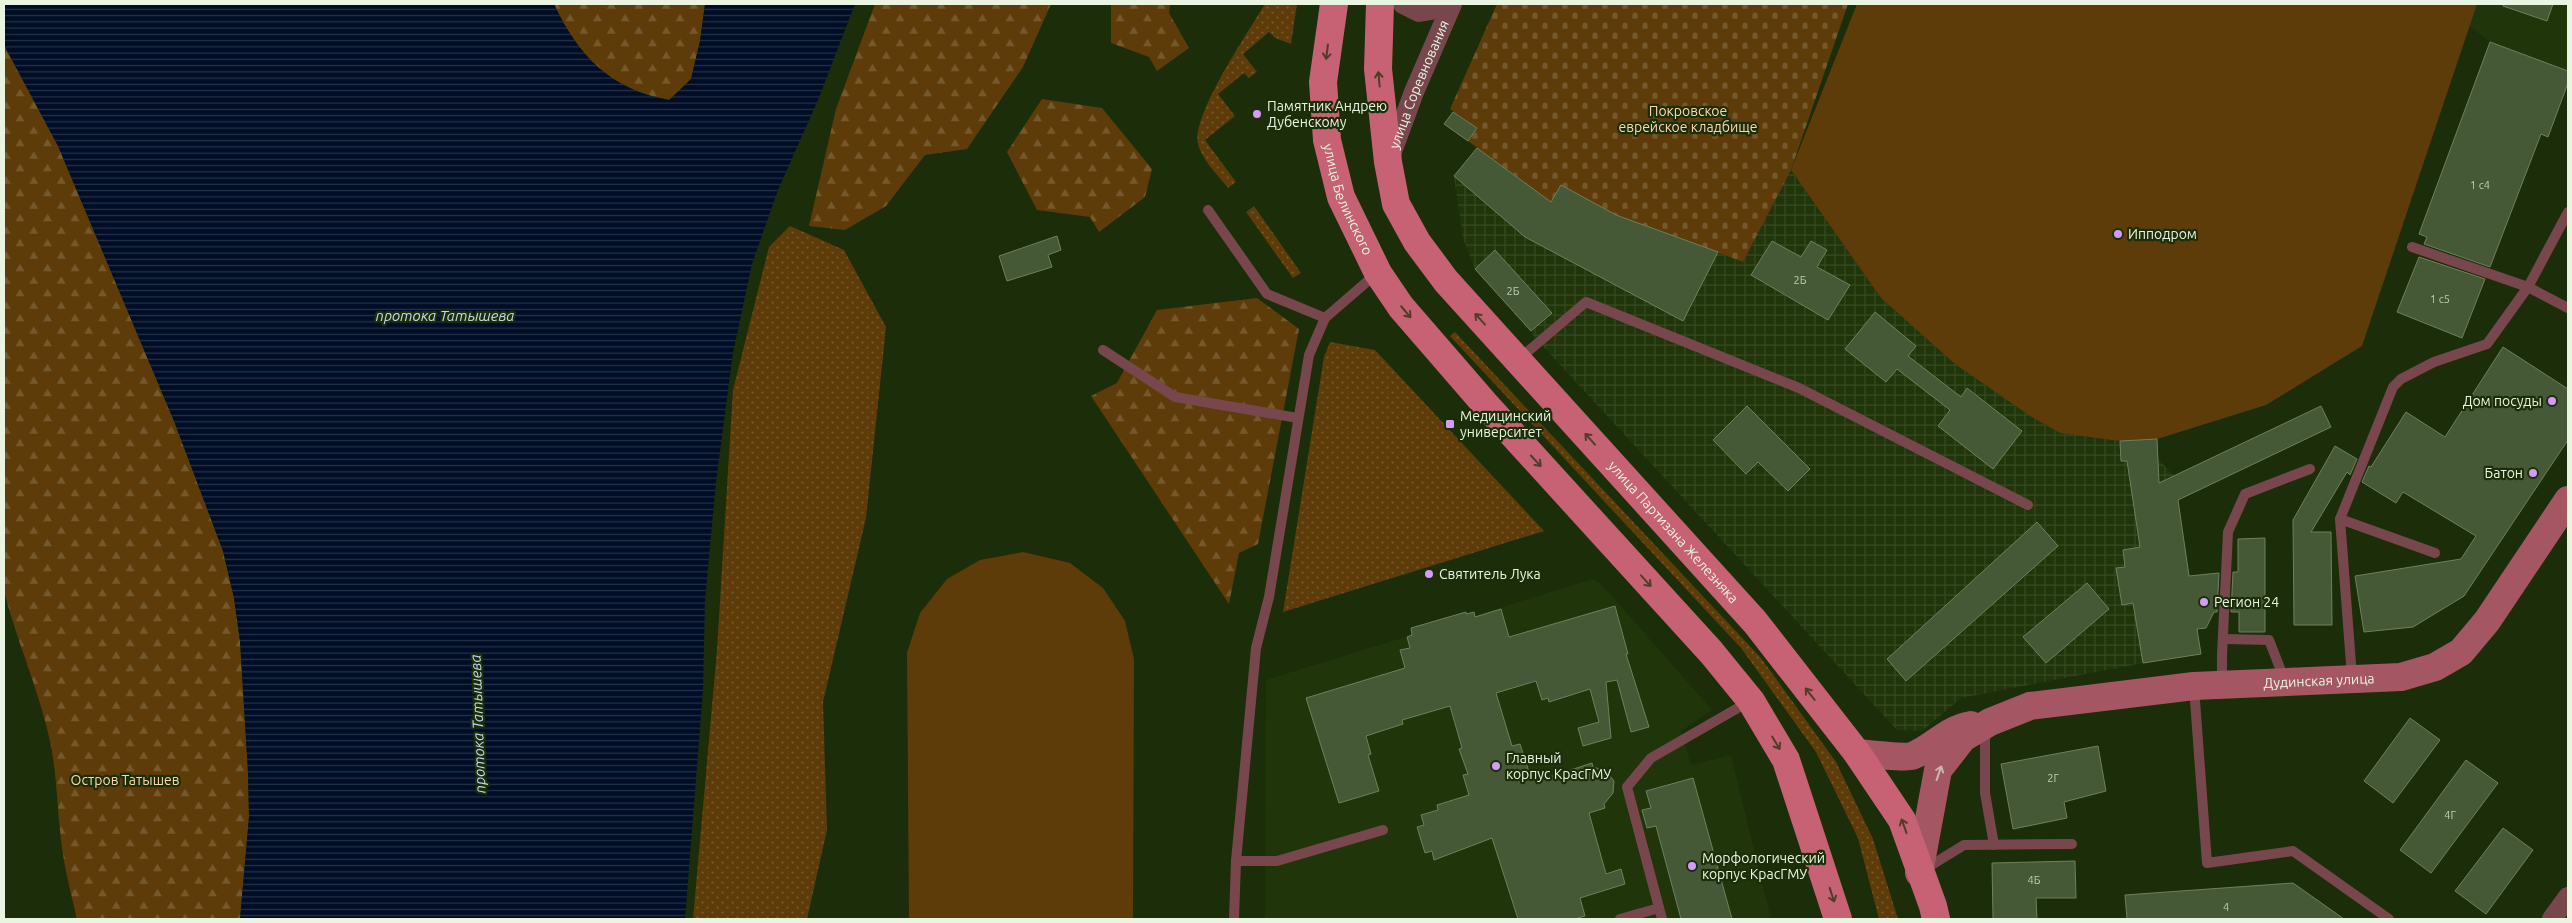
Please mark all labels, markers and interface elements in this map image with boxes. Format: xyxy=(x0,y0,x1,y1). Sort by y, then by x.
street label: улица Соревнования xyxy=(1386,18,1452,151)
one-way arrow xyxy=(1322,44,1332,60)
one-way arrow xyxy=(1374,71,1384,87)
place label: Памятник Андрею Дубенскому xyxy=(1267,98,1387,130)
park label: Покровское еврейское кладбище xyxy=(1619,103,1758,135)
marker: Памятник Андрею Дубенскому xyxy=(1251,108,1263,120)
street label: улица Белинского xyxy=(1320,142,1376,258)
house number: 1 с4 xyxy=(2470,179,2490,191)
place label: Ипподром xyxy=(2128,226,2197,242)
marker: Ипподром xyxy=(2112,228,2124,240)
house number: 2Б xyxy=(1794,274,1807,286)
house number: 2Б xyxy=(1507,285,1520,297)
house number: 1 с5 xyxy=(2430,293,2450,305)
one-way arrow xyxy=(1401,306,1412,319)
water label: протока Татышева xyxy=(376,307,514,324)
one-way arrow xyxy=(1475,312,1486,325)
place label: Дом посуды xyxy=(2463,393,2542,409)
marker: Дом посуды xyxy=(2546,395,2558,407)
place label: Медицинский университет xyxy=(1460,408,1551,440)
marker: Медицинский университет xyxy=(1444,418,1456,430)
one-way arrow xyxy=(1584,432,1595,445)
one-way arrow xyxy=(1531,454,1542,467)
street label: улица Партизана Железняка xyxy=(1605,458,1742,606)
place label: Батон xyxy=(2485,465,2523,481)
marker: Батон xyxy=(2527,467,2539,479)
place label: Святитель Лука xyxy=(1439,566,1541,582)
marker: Святитель Лука xyxy=(1423,568,1435,580)
one-way arrow xyxy=(1640,574,1652,587)
place label: Регион 24 xyxy=(2214,594,2279,610)
marker: Регион 24 xyxy=(2198,596,2210,608)
water label: протока Татышева xyxy=(467,654,488,794)
street label: Дудинская улица xyxy=(2263,670,2375,691)
one-way arrow xyxy=(1805,688,1816,701)
one-way arrow xyxy=(1771,736,1781,750)
place label: Главный корпус КрасГМУ xyxy=(1506,750,1611,782)
marker: Главный корпус КрасГМУ xyxy=(1490,760,1502,772)
one-way arrow xyxy=(1934,765,1944,781)
park label: Остров Татышев xyxy=(71,772,179,788)
house number: 2Г xyxy=(2047,772,2059,784)
house number: 4Г xyxy=(2444,809,2456,821)
one-way arrow xyxy=(1899,819,1908,835)
place label: Морфологический корпус КрасГМУ xyxy=(1702,850,1825,882)
marker: Морфологический корпус КрасГМУ xyxy=(1686,860,1698,872)
house number: 4Б xyxy=(2028,874,2041,886)
one-way arrow xyxy=(1828,887,1837,903)
house number: 4 xyxy=(2223,901,2229,913)

